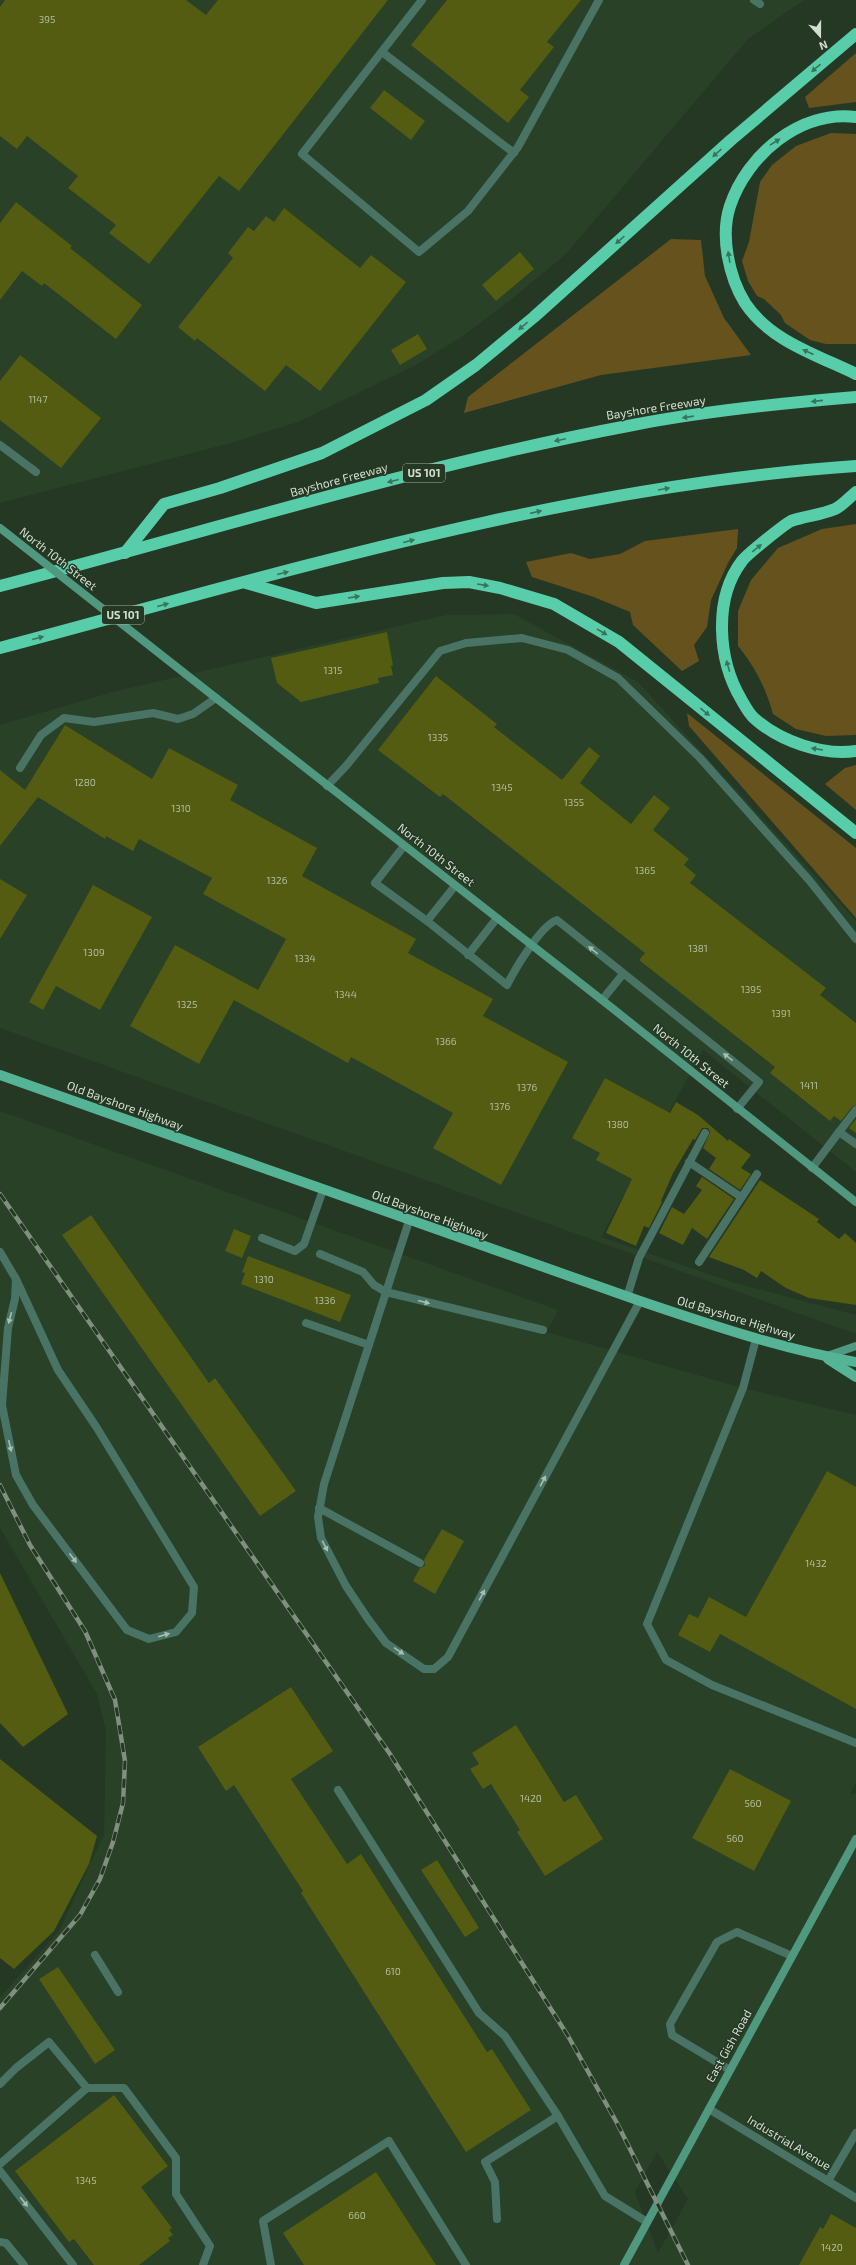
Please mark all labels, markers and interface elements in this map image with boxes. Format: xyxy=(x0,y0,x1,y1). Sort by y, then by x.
house number: 395 xyxy=(39,13,55,25)
north arrow xyxy=(800,16,840,56)
text: N xyxy=(818,38,830,53)
one-way arrow xyxy=(810,64,821,73)
one-way arrow xyxy=(769,139,781,146)
one-way arrow xyxy=(711,148,722,157)
one-way arrow xyxy=(615,235,625,244)
one-way arrow xyxy=(726,250,732,263)
one-way arrow xyxy=(518,322,528,331)
one-way arrow xyxy=(802,348,814,355)
street label: Bayshore Freeway xyxy=(605,392,707,422)
house number: 1147 xyxy=(28,393,48,405)
one-way arrow xyxy=(811,398,823,404)
one-way arrow xyxy=(682,414,694,420)
one-way arrow xyxy=(554,438,567,444)
street label: Bayshore Freeway xyxy=(288,459,390,499)
road number: US 101 xyxy=(403,464,445,482)
one-way arrow xyxy=(387,478,399,484)
one-way arrow xyxy=(658,486,670,492)
one-way arrow xyxy=(530,508,542,514)
street label: North 10th Street xyxy=(17,524,100,593)
one-way arrow xyxy=(403,537,416,543)
one-way arrow xyxy=(752,544,763,552)
one-way arrow xyxy=(278,570,290,576)
one-way arrow xyxy=(477,582,489,588)
one-way arrow xyxy=(348,594,360,600)
one-way arrow xyxy=(157,601,170,607)
road number: US 101 xyxy=(102,606,144,624)
one-way arrow xyxy=(596,629,608,636)
one-way arrow xyxy=(31,634,44,640)
one-way arrow xyxy=(725,660,731,672)
house number: 1315 xyxy=(324,664,342,676)
one-way arrow xyxy=(700,707,711,716)
house number: 1335 xyxy=(428,731,448,743)
one-way arrow xyxy=(811,745,824,751)
house number: 1280 xyxy=(74,776,96,788)
house number: 1345 xyxy=(491,781,513,793)
house number: 1355 xyxy=(564,796,584,808)
house number: 1310 xyxy=(171,802,191,814)
street label: North 10th Street xyxy=(395,820,478,889)
house number: 1365 xyxy=(635,864,655,876)
house number: 1326 xyxy=(267,874,288,886)
house number: 1381 xyxy=(688,942,708,954)
one-way arrow xyxy=(588,945,599,954)
house number: 1309 xyxy=(83,946,105,958)
house number: 1334 xyxy=(294,952,316,964)
house number: 1395 xyxy=(741,983,761,995)
house number: 1344 xyxy=(335,988,357,1000)
house number: 1325 xyxy=(177,998,197,1010)
house number: 1391 xyxy=(771,1007,791,1019)
street label: North 10th Street xyxy=(651,1020,733,1090)
house number: 1366 xyxy=(436,1035,457,1047)
one-way arrow xyxy=(723,1053,734,1062)
street label: Old Bayshore Highway xyxy=(65,1078,186,1133)
house number: 1411 xyxy=(800,1079,818,1091)
house number: 1376 xyxy=(517,1081,537,1093)
house number: 1376 xyxy=(490,1100,510,1112)
house number: 1380 xyxy=(607,1118,629,1130)
street label: Old Bayshore Highway xyxy=(370,1187,491,1242)
house number: 1310 xyxy=(254,1273,274,1285)
street label: Old Bayshore Highway xyxy=(676,1292,798,1342)
house number: 1336 xyxy=(315,1294,336,1306)
one-way arrow xyxy=(418,1299,430,1305)
one-way arrow xyxy=(7,1311,13,1324)
one-way arrow xyxy=(7,1440,13,1453)
one-way arrow xyxy=(540,1475,547,1486)
one-way arrow xyxy=(322,1540,328,1552)
one-way arrow xyxy=(69,1553,77,1563)
house number: 1432 xyxy=(805,1557,827,1569)
one-way arrow xyxy=(478,1589,485,1601)
one-way arrow xyxy=(159,1632,171,1638)
one-way arrow xyxy=(393,1647,404,1655)
house number: 1420 xyxy=(520,1792,542,1804)
house number: 560 xyxy=(744,1797,762,1809)
house number: 560 xyxy=(726,1832,744,1844)
house number: 610 xyxy=(385,1965,401,1977)
street label: East Gish Road xyxy=(702,2007,754,2084)
street label: Industrial Avenue xyxy=(745,2112,834,2173)
house number: 1345 xyxy=(75,2174,97,2186)
one-way arrow xyxy=(20,2196,28,2207)
house number: 660 xyxy=(348,2209,366,2221)
house number: 1420 xyxy=(821,2241,843,2253)

